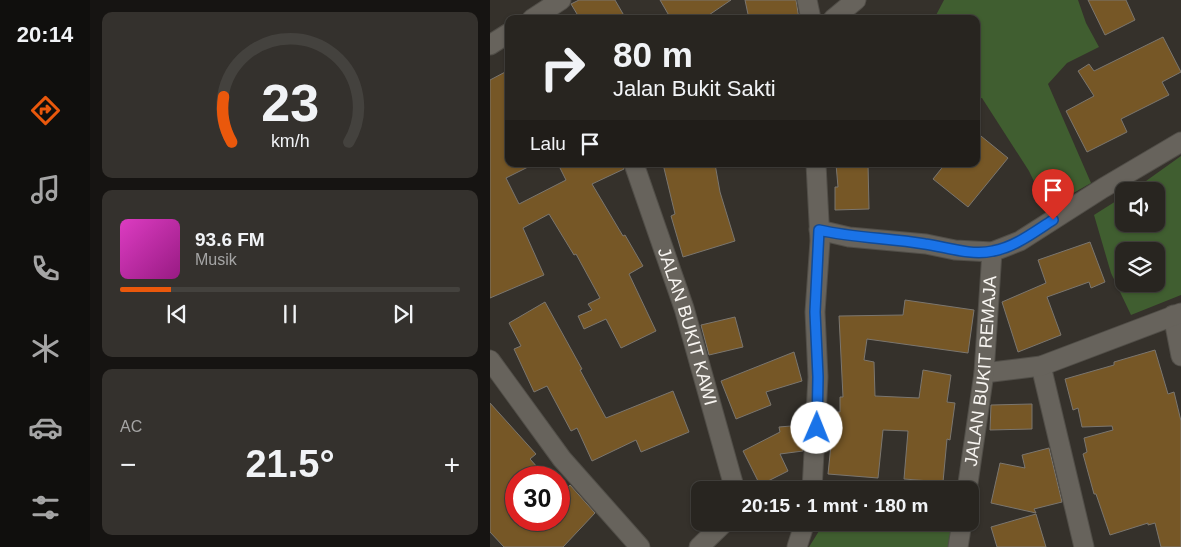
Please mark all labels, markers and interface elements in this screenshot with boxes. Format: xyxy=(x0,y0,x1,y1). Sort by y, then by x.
text: 20:14 xyxy=(17,22,73,47)
icon: right xyxy=(530,35,595,100)
text: 80 m xyxy=(613,35,693,74)
text: 23 xyxy=(261,74,319,132)
text: Jalan Bukit Sakti xyxy=(613,76,776,101)
icon: directions xyxy=(28,93,63,128)
icon: arrive xyxy=(576,130,604,158)
text: km/h xyxy=(271,131,309,151)
text: Lalu xyxy=(530,133,566,154)
pin xyxy=(1032,169,1074,220)
icon: music xyxy=(28,172,63,207)
icon: arrive xyxy=(1039,176,1067,204)
map controls xyxy=(1115,182,1165,292)
button: sound xyxy=(1115,182,1165,232)
text: 93.6 FM xyxy=(195,229,265,250)
button: layers xyxy=(1115,242,1165,292)
street label: JALAN BUKIT KAWI xyxy=(654,245,721,408)
icon: phone xyxy=(28,251,63,286)
text: Musik xyxy=(195,251,237,268)
street label: JALAN BUKIT REMAJA xyxy=(961,275,1000,468)
icon: previous xyxy=(163,300,191,328)
icon: pause xyxy=(276,300,304,328)
icon: next xyxy=(389,300,417,328)
icon: climate xyxy=(28,331,63,366)
position arrow xyxy=(790,401,842,453)
icon: car xyxy=(28,410,63,445)
text: AC xyxy=(120,418,142,435)
text: 21.5° xyxy=(245,443,335,485)
text: − xyxy=(120,449,136,480)
text: + xyxy=(444,449,460,480)
speed limit sign: 30 xyxy=(505,466,570,531)
icon: filters xyxy=(28,490,63,525)
text: 20:15 · 1 mnt · 180 m xyxy=(742,495,928,516)

